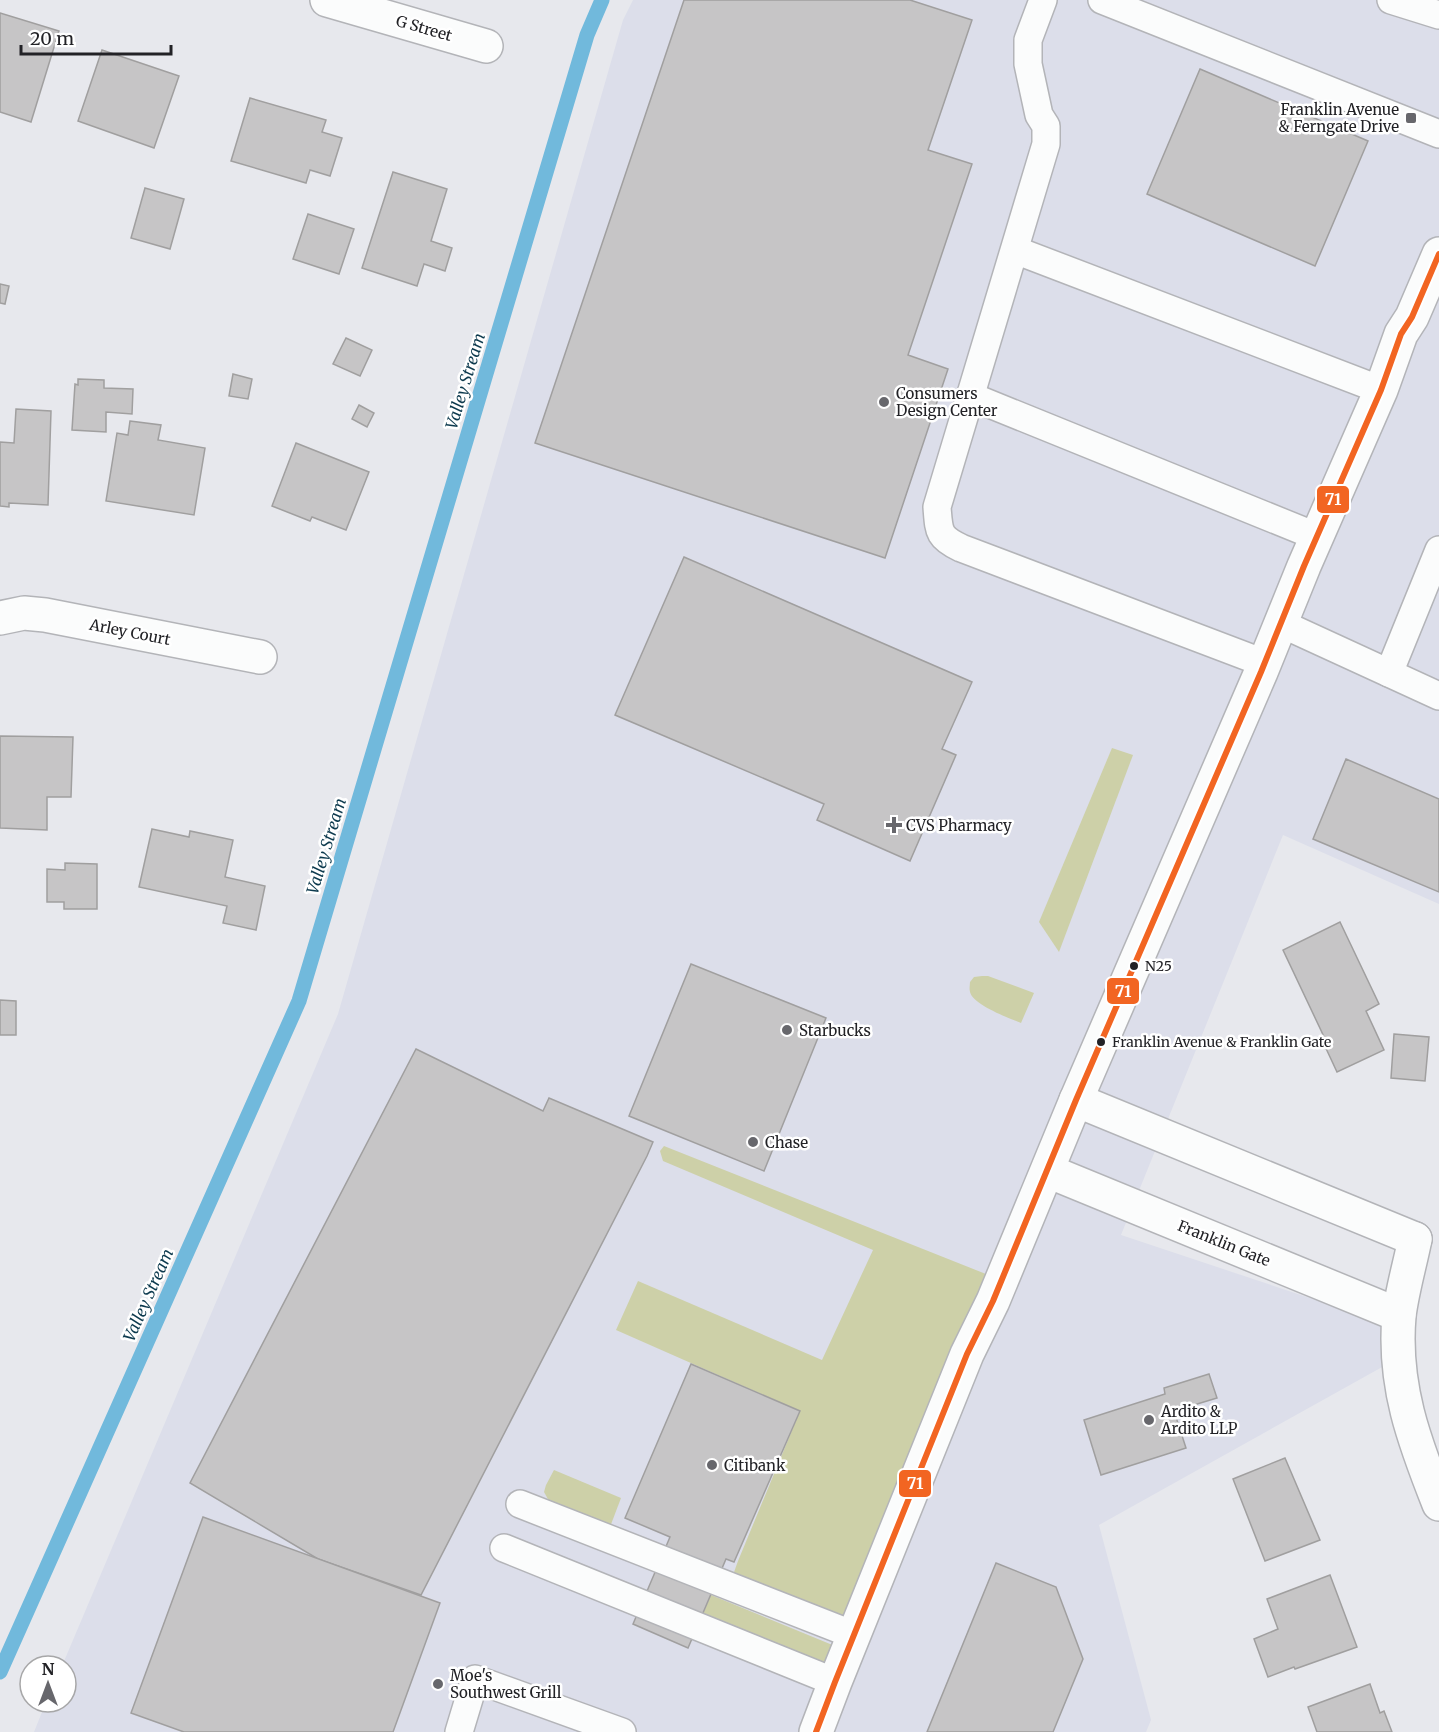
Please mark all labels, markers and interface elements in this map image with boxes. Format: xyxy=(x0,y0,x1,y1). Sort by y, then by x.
street label: G Street xyxy=(394,11,454,45)
scale bar xyxy=(21,18,171,56)
text: 20 m xyxy=(30,27,74,50)
place label: Franklin Avenue & Ferngate Drive xyxy=(1278,100,1399,136)
marker: Franklin Avenue & Ferngate Drive xyxy=(1404,111,1418,125)
water label: Valley Stream xyxy=(441,331,489,431)
place label: Consumers Design Center xyxy=(896,384,998,420)
marker: Consumers Design Center xyxy=(877,395,891,409)
line badge: 71 xyxy=(1316,485,1350,514)
text: 71 xyxy=(1325,489,1342,509)
street label: Arley Court xyxy=(87,615,172,649)
water label: Valley Stream xyxy=(302,796,350,896)
place label: CVS Pharmacy xyxy=(906,816,1012,835)
marker: CVS Pharmacy xyxy=(887,818,901,832)
place label: N25 xyxy=(1145,957,1172,975)
marker: N25 xyxy=(1128,960,1140,972)
line badge: 71 xyxy=(1106,977,1140,1005)
text: 71 xyxy=(1115,981,1132,1001)
place label: Starbucks xyxy=(799,1021,871,1040)
marker: Starbucks xyxy=(780,1023,794,1037)
place label: Franklin Avenue & Franklin Gate xyxy=(1112,1033,1331,1051)
marker: Franklin Avenue & Franklin Gate xyxy=(1095,1036,1107,1048)
place label: Chase xyxy=(765,1133,808,1152)
marker: Chase xyxy=(746,1135,760,1149)
street label: Franklin Gate xyxy=(1175,1216,1273,1270)
water label: Valley Stream xyxy=(119,1246,177,1344)
place label: Ardito & Ardito LLP xyxy=(1160,1402,1238,1438)
marker: Ardito & Ardito LLP xyxy=(1142,1413,1156,1427)
place label: Citibank xyxy=(724,1456,786,1475)
marker: Citibank xyxy=(705,1458,719,1472)
line badge: 71 xyxy=(898,1469,932,1498)
text: 71 xyxy=(907,1473,924,1493)
north arrow xyxy=(18,1654,78,1714)
text: N xyxy=(42,1659,55,1679)
place label: Moe's Southwest Grill xyxy=(450,1666,562,1702)
marker: Moe's Southwest Grill xyxy=(431,1677,445,1691)

